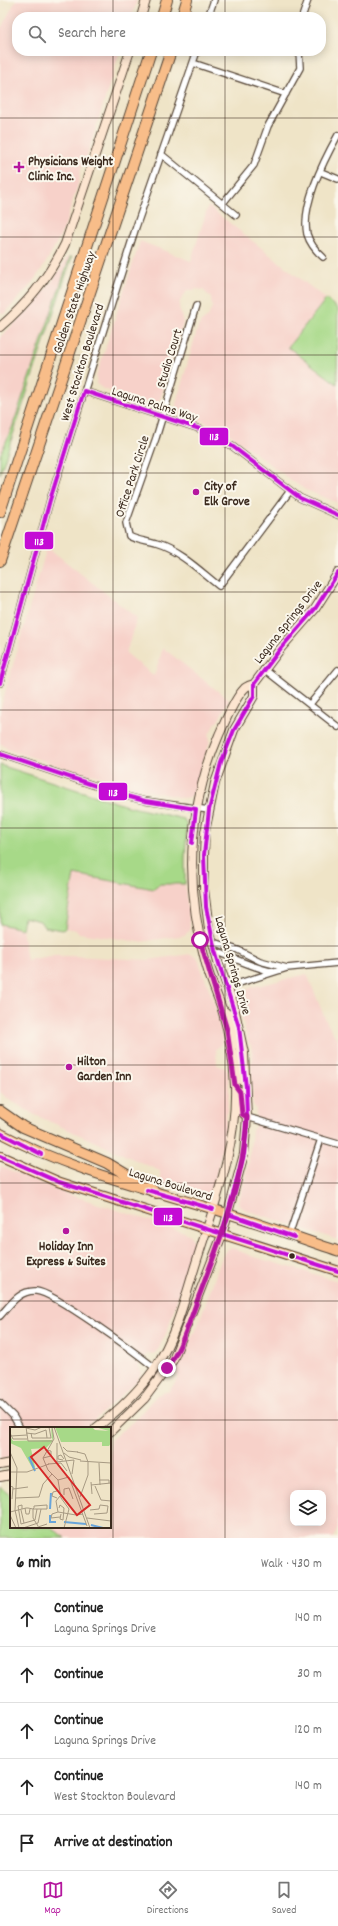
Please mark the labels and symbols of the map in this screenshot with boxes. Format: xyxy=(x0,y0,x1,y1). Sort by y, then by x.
place label: Physicians Weight Clinic Inc. xyxy=(28,153,113,187)
marker: Physicians Weight Clinic Inc. xyxy=(13,161,25,173)
street label: Golden State Highway xyxy=(49,249,102,356)
street label: West Stockton Boulevard xyxy=(57,302,110,424)
street label: Studio Court xyxy=(152,327,188,391)
street label: Laguna Palms Way xyxy=(109,383,200,428)
line badge: 113 xyxy=(199,427,229,446)
text: 113 xyxy=(209,430,219,446)
street label: Office Park Circle xyxy=(111,433,156,520)
place label: City of Elk Grove xyxy=(204,478,250,512)
marker: City of Elk Grove xyxy=(191,487,201,497)
line badge: 113 xyxy=(24,531,54,550)
text: 113 xyxy=(34,535,44,551)
street label: Laguna Springs Drive xyxy=(250,576,328,669)
line badge: 113 xyxy=(98,782,128,801)
text: 113 xyxy=(108,786,118,802)
street label: Laguna Springs Drive xyxy=(208,914,255,1018)
route start xyxy=(191,931,209,949)
place label: Hilton Garden Inn xyxy=(77,1053,131,1087)
marker: Hilton Garden Inn xyxy=(64,1062,74,1072)
street label: Laguna Boulevard xyxy=(126,1164,214,1207)
line badge: 113 xyxy=(153,1207,183,1226)
text: 113 xyxy=(163,1211,173,1227)
marker: Holiday Inn Express & Suites xyxy=(61,1226,71,1236)
place label: Holiday Inn Express & Suites xyxy=(26,1238,106,1272)
unlabelled marker xyxy=(287,1251,297,1261)
route end xyxy=(158,1359,176,1377)
inset map xyxy=(10,1427,111,1528)

